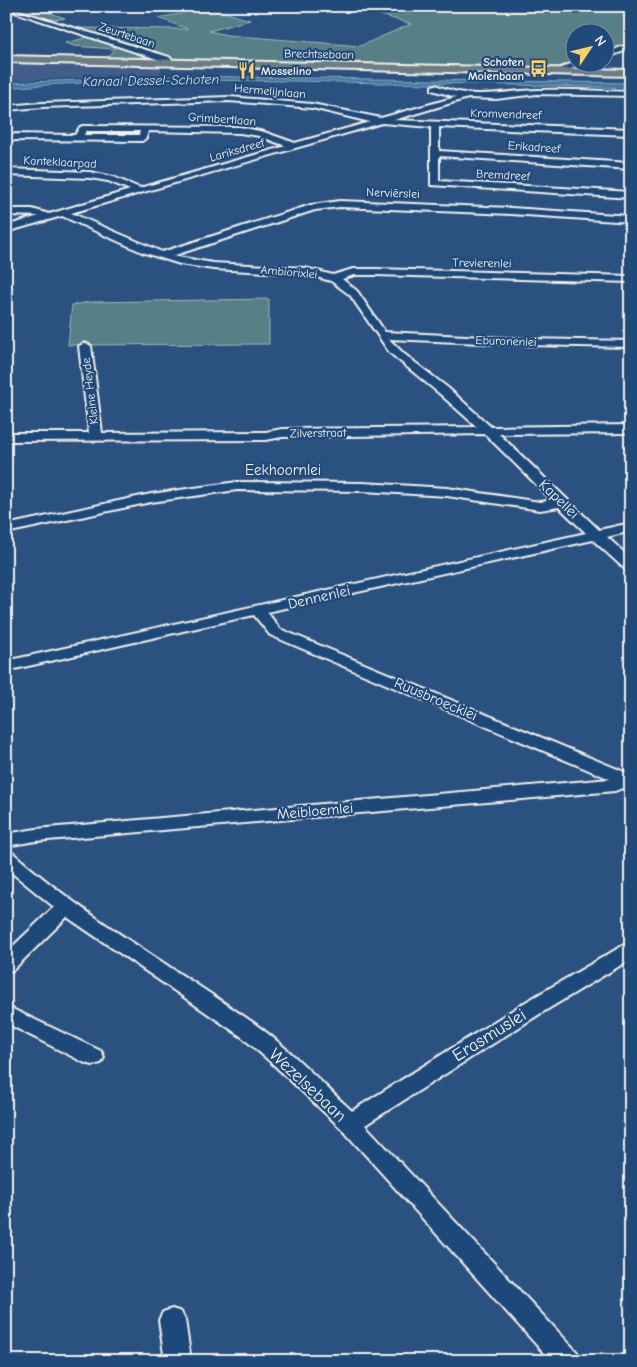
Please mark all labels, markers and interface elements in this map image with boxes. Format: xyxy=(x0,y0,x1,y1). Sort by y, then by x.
street label: Zeurtebaan xyxy=(97,19,157,51)
north arrow xyxy=(564,22,614,72)
text: N xyxy=(591,32,610,49)
street label: Brechtsebaan xyxy=(284,46,354,62)
place label: Schoten Molenbaan xyxy=(468,55,524,83)
bus stop icon: Schoten Molenbaan xyxy=(528,59,548,79)
restaurant icon: Mosselino xyxy=(237,61,257,81)
place label: Mosselino xyxy=(261,64,311,78)
water label: Kanaal Dessel-Schoten xyxy=(83,71,220,90)
street label: Hermelijnlaan xyxy=(234,81,306,101)
street label: Kromvendreef xyxy=(470,106,542,122)
street label: Grimbertlaan xyxy=(187,110,257,128)
street label: Lariksdreef xyxy=(208,135,267,165)
street label: Erikadreef xyxy=(507,138,561,156)
street label: Kanteklaarpad xyxy=(23,153,97,171)
street label: Bremdreef xyxy=(476,167,531,183)
street label: Nerviërslei xyxy=(366,185,420,201)
street label: Trevierenlei xyxy=(452,255,512,271)
street label: Ambiorixlei xyxy=(260,263,318,281)
street label: Eburonenlei xyxy=(475,333,537,349)
street label: Kleine Heyde xyxy=(79,357,101,425)
street label: Zilverstraat xyxy=(290,425,347,440)
street label: Eekhoornlei xyxy=(245,461,321,479)
street label: Kapellei xyxy=(535,475,583,523)
street label: Dennenlei xyxy=(286,581,352,613)
street label: Ruusbroecklei xyxy=(392,673,480,725)
street label: Meibloemlei xyxy=(276,799,354,823)
street label: Erasmuslei xyxy=(448,1005,530,1066)
street label: Wezelsebaan xyxy=(265,1044,351,1127)

